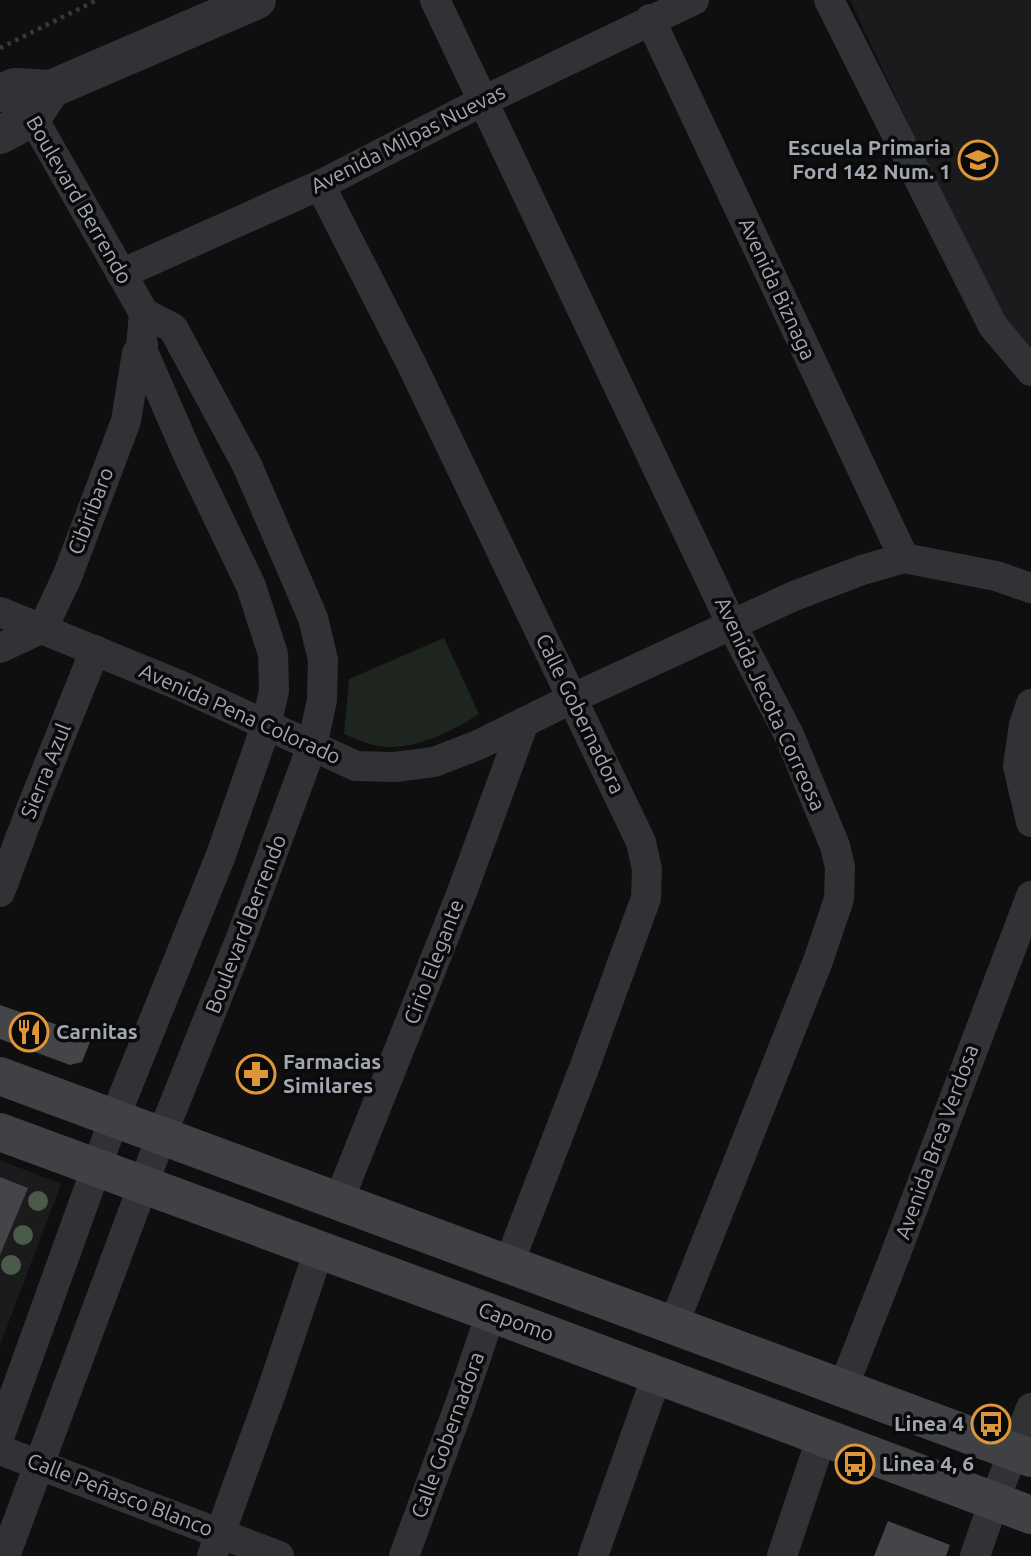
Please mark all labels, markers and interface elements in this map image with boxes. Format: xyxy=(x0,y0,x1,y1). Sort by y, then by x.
street label: Avenida Milpas Nuevas xyxy=(306,79,509,198)
street label: Boulevard Berrendo xyxy=(22,111,138,288)
place label: Escuela Primaria Ford 142 Num. 1 xyxy=(788,135,951,183)
school or university icon: Escuela Primaria Ford 142 Num. 1 xyxy=(957,139,999,181)
street label: Avenida Biznaga xyxy=(735,214,821,363)
street label: Cibiribaro xyxy=(62,464,118,558)
street label: Avenida Jecota Correosa xyxy=(711,593,831,814)
street label: Calle Gobernadora xyxy=(532,630,630,798)
street label: Avenida Pena Colorado xyxy=(136,658,345,768)
street label: Sierra Azul xyxy=(15,720,75,822)
street label: Boulevard Berrendo xyxy=(200,831,290,1017)
street label: Cirio Elegante xyxy=(398,896,468,1027)
restaurant icon: Carnitas xyxy=(8,1011,50,1053)
place label: Carnitas xyxy=(56,1019,138,1043)
street label: Avenida Brea Verdosa xyxy=(890,1041,982,1242)
place label: Farmacias Similares xyxy=(283,1049,381,1097)
pharmacy icon: Farmacias Similares xyxy=(235,1053,277,1095)
street label: Capomo xyxy=(475,1296,557,1346)
street label: Calle Gobernadora xyxy=(406,1348,488,1521)
bus stop icon: Linea 4 xyxy=(970,1403,1012,1445)
place label: Linea 4 xyxy=(894,1411,964,1435)
bus stop icon: Linea 4, 6 xyxy=(834,1443,876,1485)
street label: Calle Peñasco Blanco xyxy=(24,1448,217,1541)
place label: Linea 4, 6 xyxy=(882,1451,974,1475)

